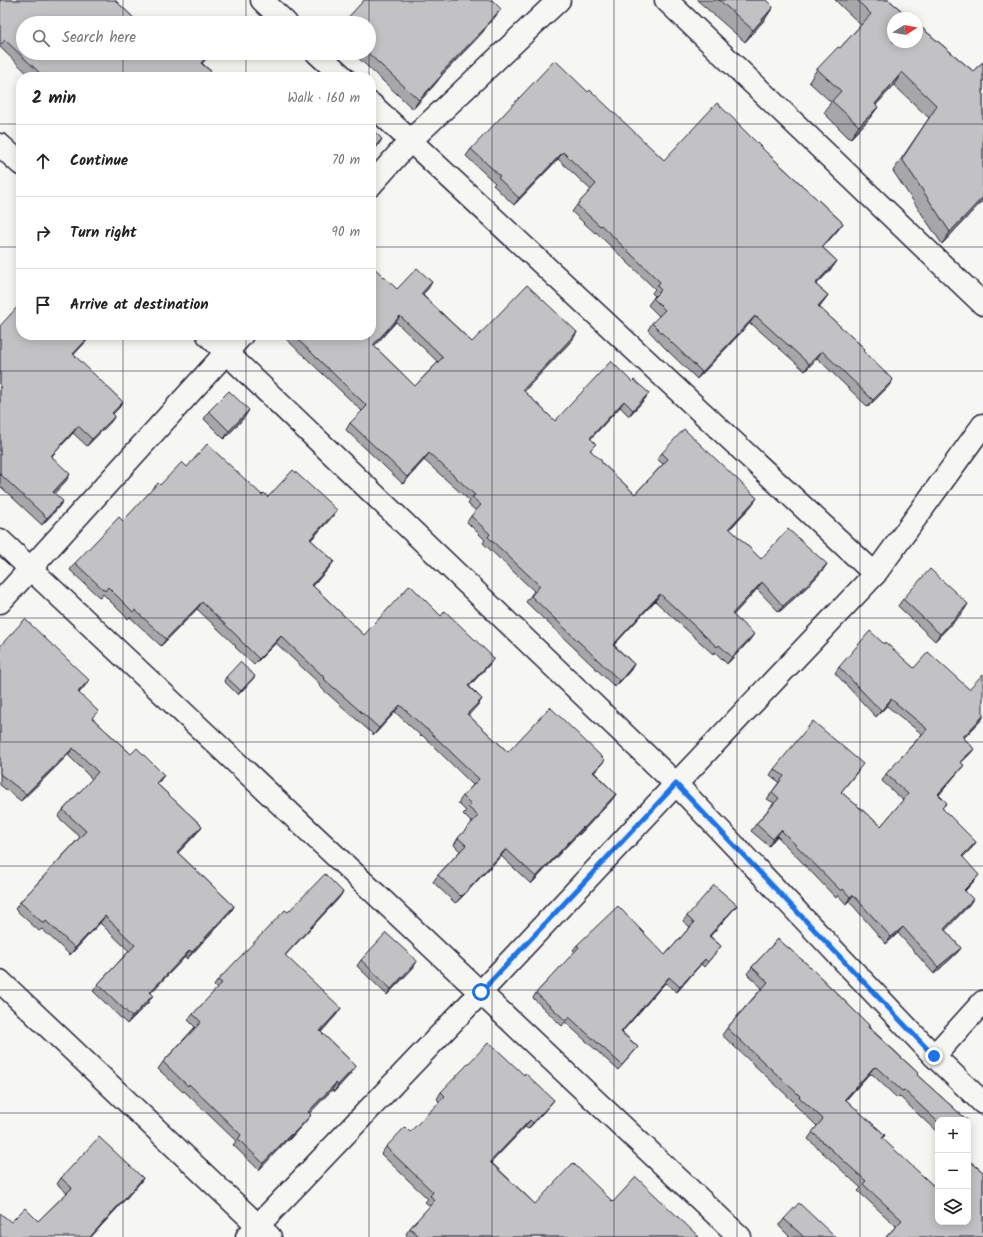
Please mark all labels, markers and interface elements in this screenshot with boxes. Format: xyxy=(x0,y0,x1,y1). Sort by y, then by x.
north arrow xyxy=(887,12,923,48)
search box xyxy=(16,16,376,60)
text: Search here xyxy=(62,26,136,50)
icon: search xyxy=(30,27,52,49)
text: 2 min xyxy=(32,85,76,112)
text: Walk · 160 m xyxy=(288,88,360,109)
text: Continue xyxy=(70,149,128,173)
icon: ahead xyxy=(32,150,54,172)
text: 70 m xyxy=(332,150,360,171)
text: Turn right xyxy=(70,221,137,245)
icon: right xyxy=(32,222,54,244)
text: 90 m xyxy=(332,222,360,243)
text: Arrive at destination xyxy=(70,293,209,317)
icon: arrive xyxy=(32,294,54,316)
route start xyxy=(472,983,490,1001)
route end xyxy=(925,1047,943,1065)
map controls xyxy=(935,1117,971,1225)
button: + xyxy=(935,1117,971,1153)
button: − xyxy=(935,1153,971,1189)
button: layers xyxy=(935,1189,971,1225)

